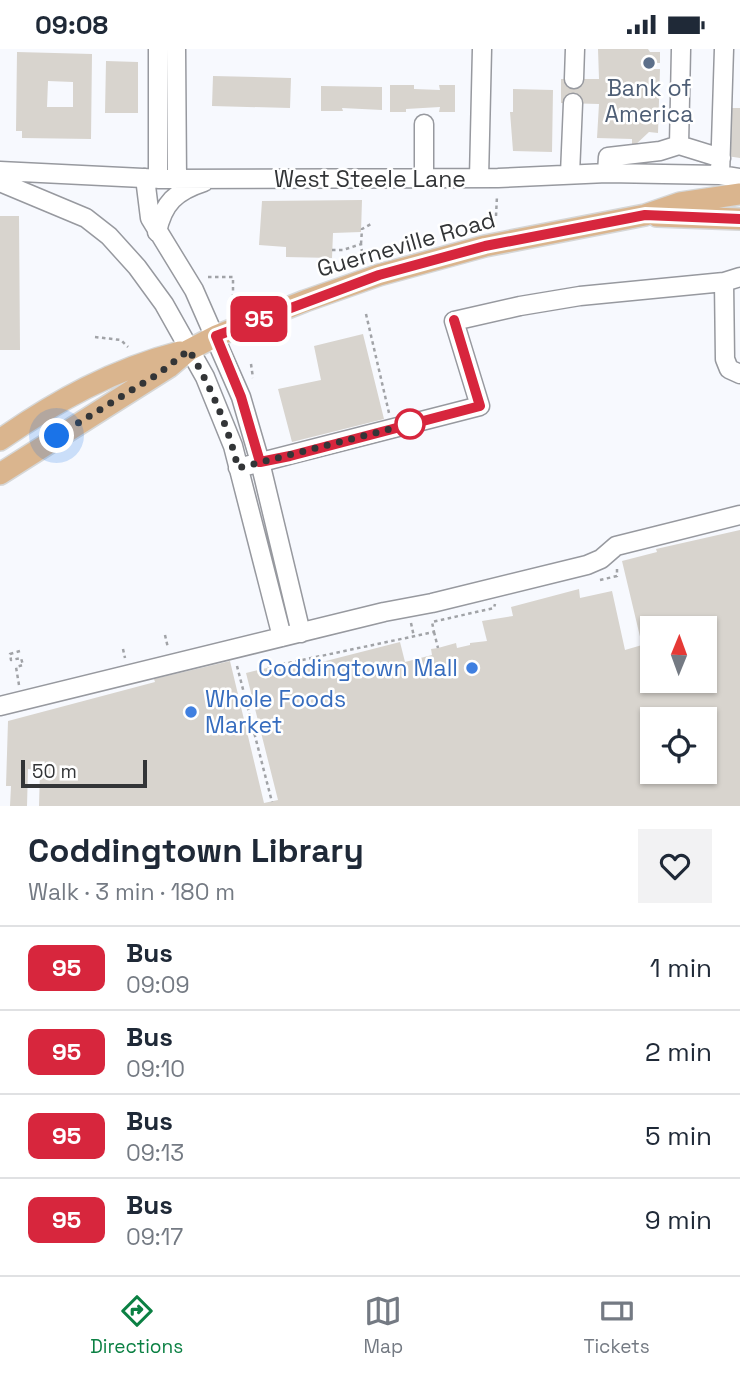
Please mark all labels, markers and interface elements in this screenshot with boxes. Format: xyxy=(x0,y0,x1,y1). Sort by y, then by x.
text: 09:08 xyxy=(35,8,108,42)
marker: Bank of America xyxy=(641,55,657,71)
place label: Bank of America xyxy=(604,73,694,129)
street label: West Steele Lane xyxy=(274,164,466,194)
street label: Guerneville Road xyxy=(313,204,499,284)
line badge: 95 xyxy=(228,296,290,342)
text: 95 xyxy=(244,303,274,334)
unlabelled marker xyxy=(395,409,425,439)
your location xyxy=(39,418,74,453)
north arrow xyxy=(640,616,718,693)
map controls xyxy=(640,616,717,784)
place label: Coddingtown Mall xyxy=(258,653,458,683)
marker: Coddingtown Mall xyxy=(464,660,480,676)
place label: Whole Foods Market xyxy=(205,684,346,740)
marker: Whole Foods Market xyxy=(183,704,199,720)
button: locate xyxy=(640,707,717,784)
scale bar xyxy=(21,757,147,789)
text: 50 m xyxy=(32,759,77,784)
button: heart xyxy=(638,829,712,903)
text: Coddingtown Library xyxy=(28,830,364,872)
text: Walk · 3 min · 180 m xyxy=(28,877,235,907)
text: Bus xyxy=(126,936,173,970)
text: 1 min xyxy=(650,951,712,985)
text: 95 xyxy=(52,952,81,983)
text: 09:09 xyxy=(126,970,189,1000)
text: Bus xyxy=(126,1020,173,1054)
text: 2 min xyxy=(645,1035,712,1069)
text: 95 xyxy=(52,1036,81,1067)
text: 09:10 xyxy=(126,1054,185,1084)
text: Bus xyxy=(126,1104,173,1138)
text: 5 min xyxy=(645,1119,712,1153)
text: 95 xyxy=(52,1120,81,1151)
text: 09:13 xyxy=(126,1138,184,1168)
text: Bus xyxy=(126,1188,173,1222)
text: 9 min xyxy=(645,1203,712,1237)
text: 95 xyxy=(52,1204,81,1235)
text: 09:17 xyxy=(126,1222,183,1252)
tab: Directions xyxy=(90,1292,183,1359)
tab: Map xyxy=(364,1292,403,1359)
tab: Tickets xyxy=(583,1292,650,1359)

